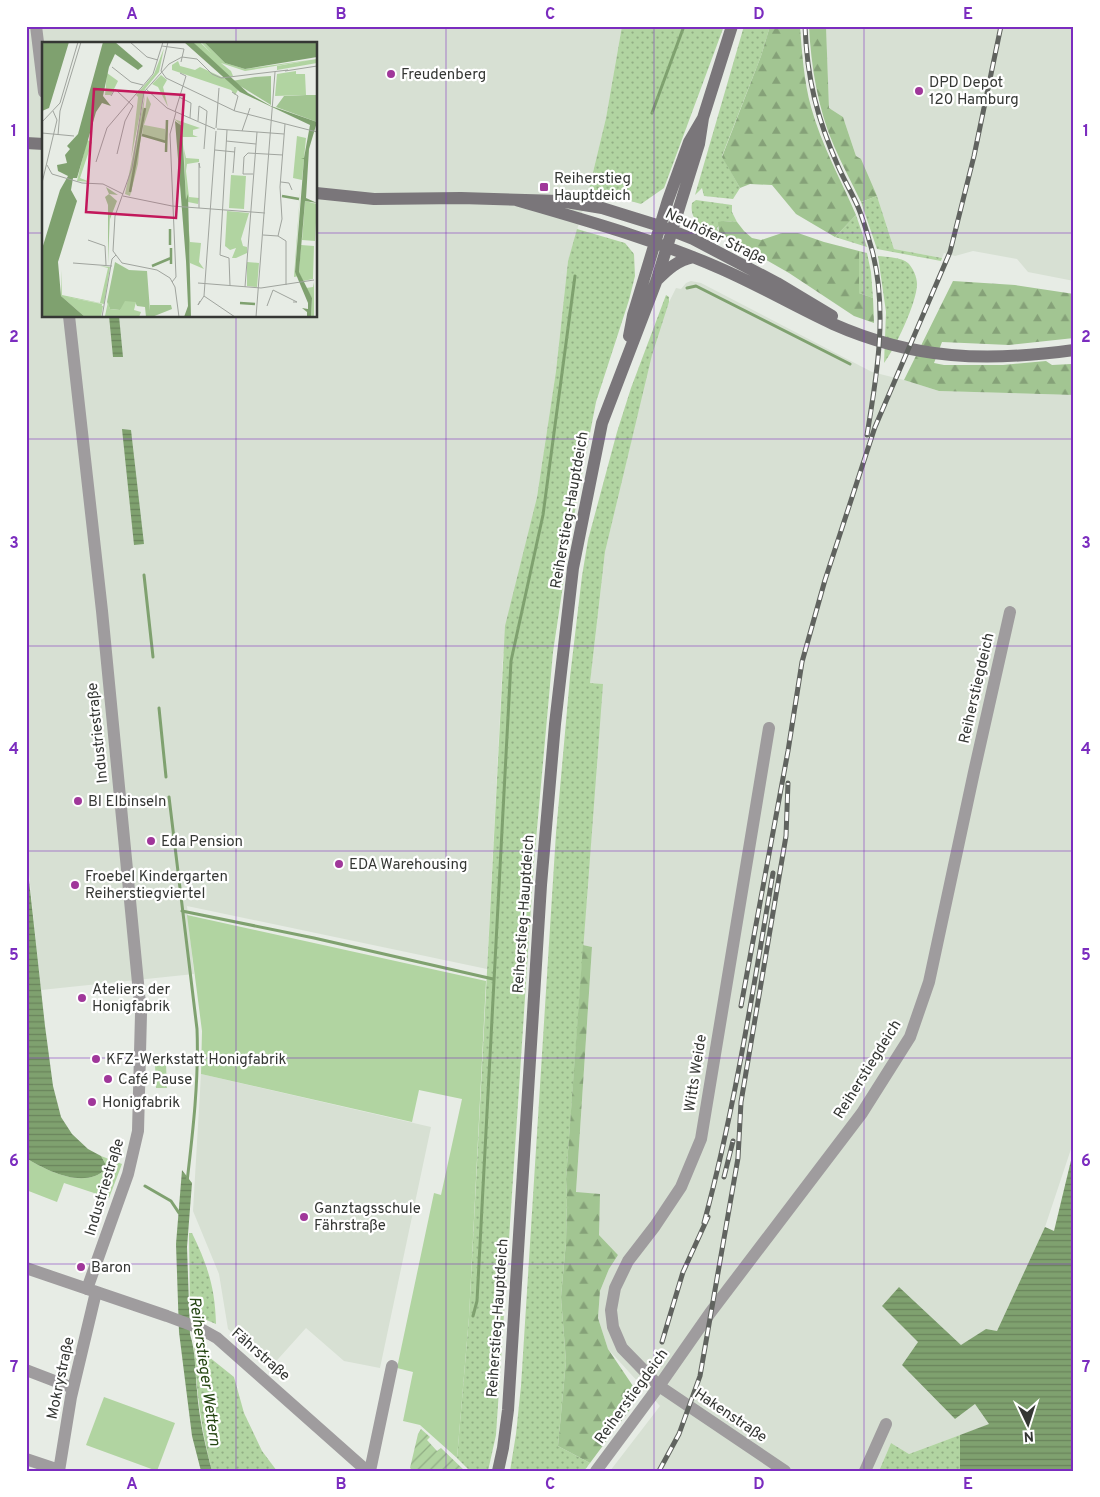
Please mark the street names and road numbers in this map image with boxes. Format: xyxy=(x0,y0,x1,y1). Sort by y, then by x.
street label: Neuhöfer Straße xyxy=(662,205,769,270)
street label: Reiherstieg-Hauptdeich xyxy=(547,430,594,590)
street label: Reiherstiegdeich xyxy=(955,631,999,746)
street label: Industriestraße xyxy=(84,682,113,784)
street label: Reiherstieg-Hauptdeich xyxy=(509,834,540,994)
street label: Reiherstiegdeich xyxy=(830,1017,906,1123)
street label: Witts Weide xyxy=(681,1033,712,1113)
street label: Industriestraße xyxy=(82,1136,129,1238)
street label: Reiherstieg-Hauptdeich xyxy=(483,1238,514,1398)
street label: Fährstraße xyxy=(227,1324,293,1386)
street label: Mokrystraße xyxy=(43,1335,79,1421)
street label: Reiherstiegdeich xyxy=(591,1346,673,1448)
street label: Hakenstraße xyxy=(690,1385,770,1448)

